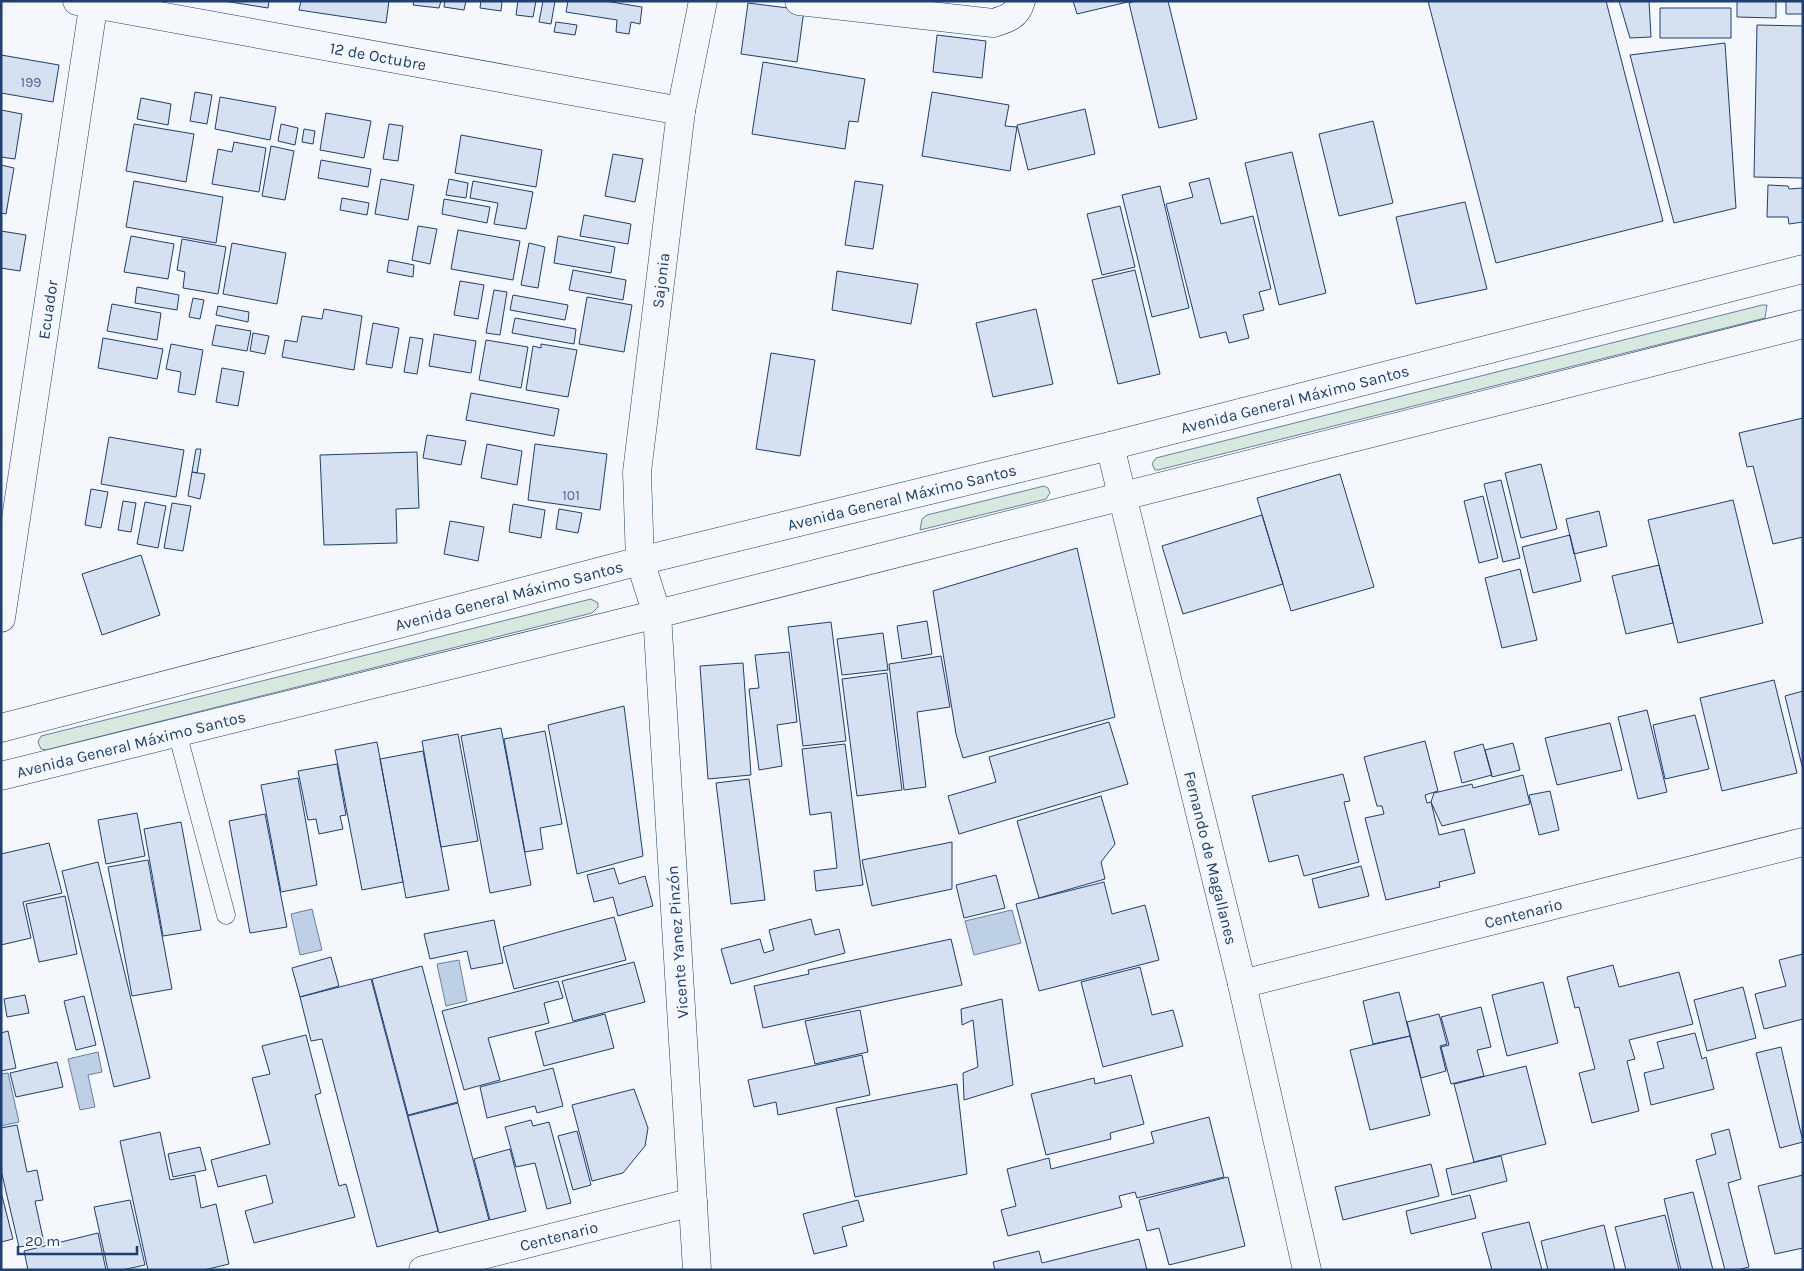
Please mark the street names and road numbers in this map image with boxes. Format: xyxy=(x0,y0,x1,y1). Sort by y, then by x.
street label: 12 de Octubre xyxy=(328,38,428,74)
street label: Sajonia xyxy=(648,252,674,309)
street label: Ecuador xyxy=(34,278,62,341)
street label: Avenida General Máximo Santos xyxy=(1179,361,1411,438)
street label: Avenida General Máximo Santos xyxy=(785,460,1018,535)
street label: Avenida General Máximo Santos xyxy=(393,557,625,635)
street label: Avenida General Máximo Santos xyxy=(15,707,248,782)
street label: Fernando de Magallanes xyxy=(1180,769,1241,947)
street label: Vicente Yanez Pinzón xyxy=(663,865,692,1019)
street label: Centenario xyxy=(1482,894,1564,932)
street label: Centenario xyxy=(518,1217,600,1255)

